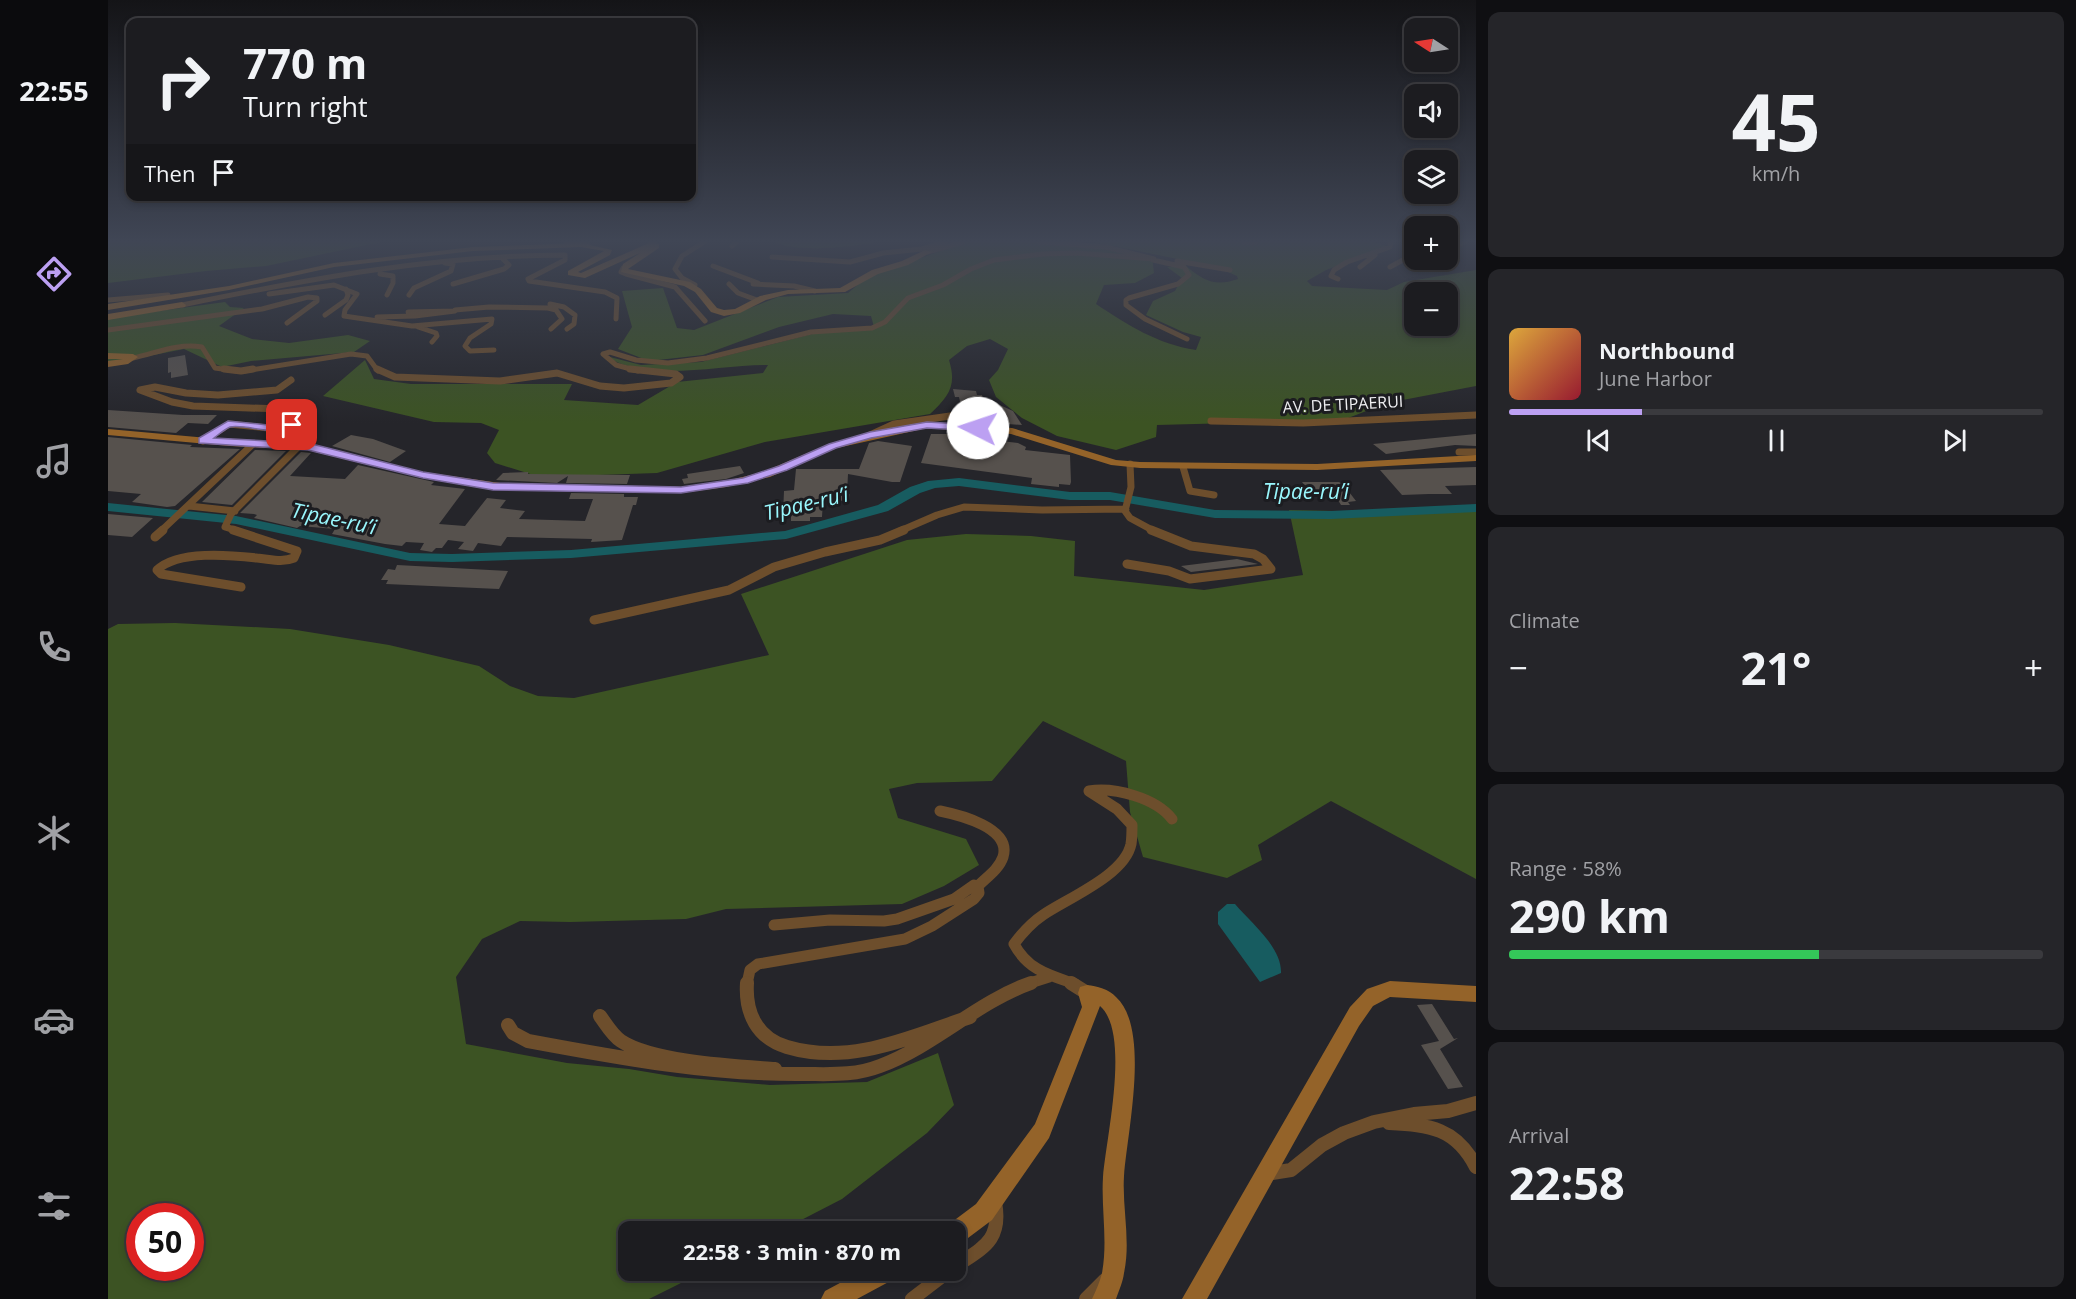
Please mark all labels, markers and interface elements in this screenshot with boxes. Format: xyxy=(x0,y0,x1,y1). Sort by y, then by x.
north arrow xyxy=(1404,18,1458,72)
map controls xyxy=(1404,18,1458,336)
text: 770 m xyxy=(243,34,367,91)
icon: right xyxy=(144,42,222,120)
text: 45 xyxy=(1731,68,1821,174)
text: 22:55 xyxy=(19,72,89,109)
button: sound xyxy=(1404,84,1458,138)
text: Turn right xyxy=(243,88,368,125)
button: layers xyxy=(1404,150,1458,204)
icon: arrive xyxy=(207,156,240,189)
text: Then xyxy=(144,158,195,188)
text: km/h xyxy=(1752,160,1800,187)
button: + xyxy=(1404,216,1458,270)
icon: directions xyxy=(33,253,75,295)
button: − xyxy=(1404,282,1458,336)
text: Northbound xyxy=(1599,335,1735,365)
text: June Harbor xyxy=(1599,365,1712,392)
street label: AV. DE TIPAERUI xyxy=(1282,390,1404,418)
position arrow xyxy=(946,396,1010,460)
pin xyxy=(266,399,317,450)
icon: arrive xyxy=(275,408,308,441)
icon: previous xyxy=(1582,424,1615,457)
icon: pause xyxy=(1760,424,1793,457)
icon: next xyxy=(1938,424,1971,457)
icon: music xyxy=(33,440,75,482)
water label: Tipae-ru’i xyxy=(1263,477,1350,505)
water label: Tipae-ru’i xyxy=(761,480,852,526)
water label: Tipae-ru’i xyxy=(289,495,380,541)
text: Climate xyxy=(1509,607,1580,634)
icon: phone xyxy=(33,626,75,668)
text: 21° xyxy=(1741,637,1811,698)
text: − xyxy=(1509,645,1528,690)
text: + xyxy=(2024,645,2043,690)
icon: climate xyxy=(33,812,75,854)
text: Range · 58% xyxy=(1509,855,1622,882)
text: 290 km xyxy=(1509,885,1670,946)
icon: car xyxy=(33,999,75,1041)
text: Arrival xyxy=(1509,1122,1569,1149)
text: 22:58 xyxy=(1509,1152,1625,1213)
icon: filters xyxy=(33,1185,75,1227)
speed limit sign: 50 xyxy=(126,1203,204,1281)
text: 22:58 · 3 min · 870 m xyxy=(683,1236,901,1266)

